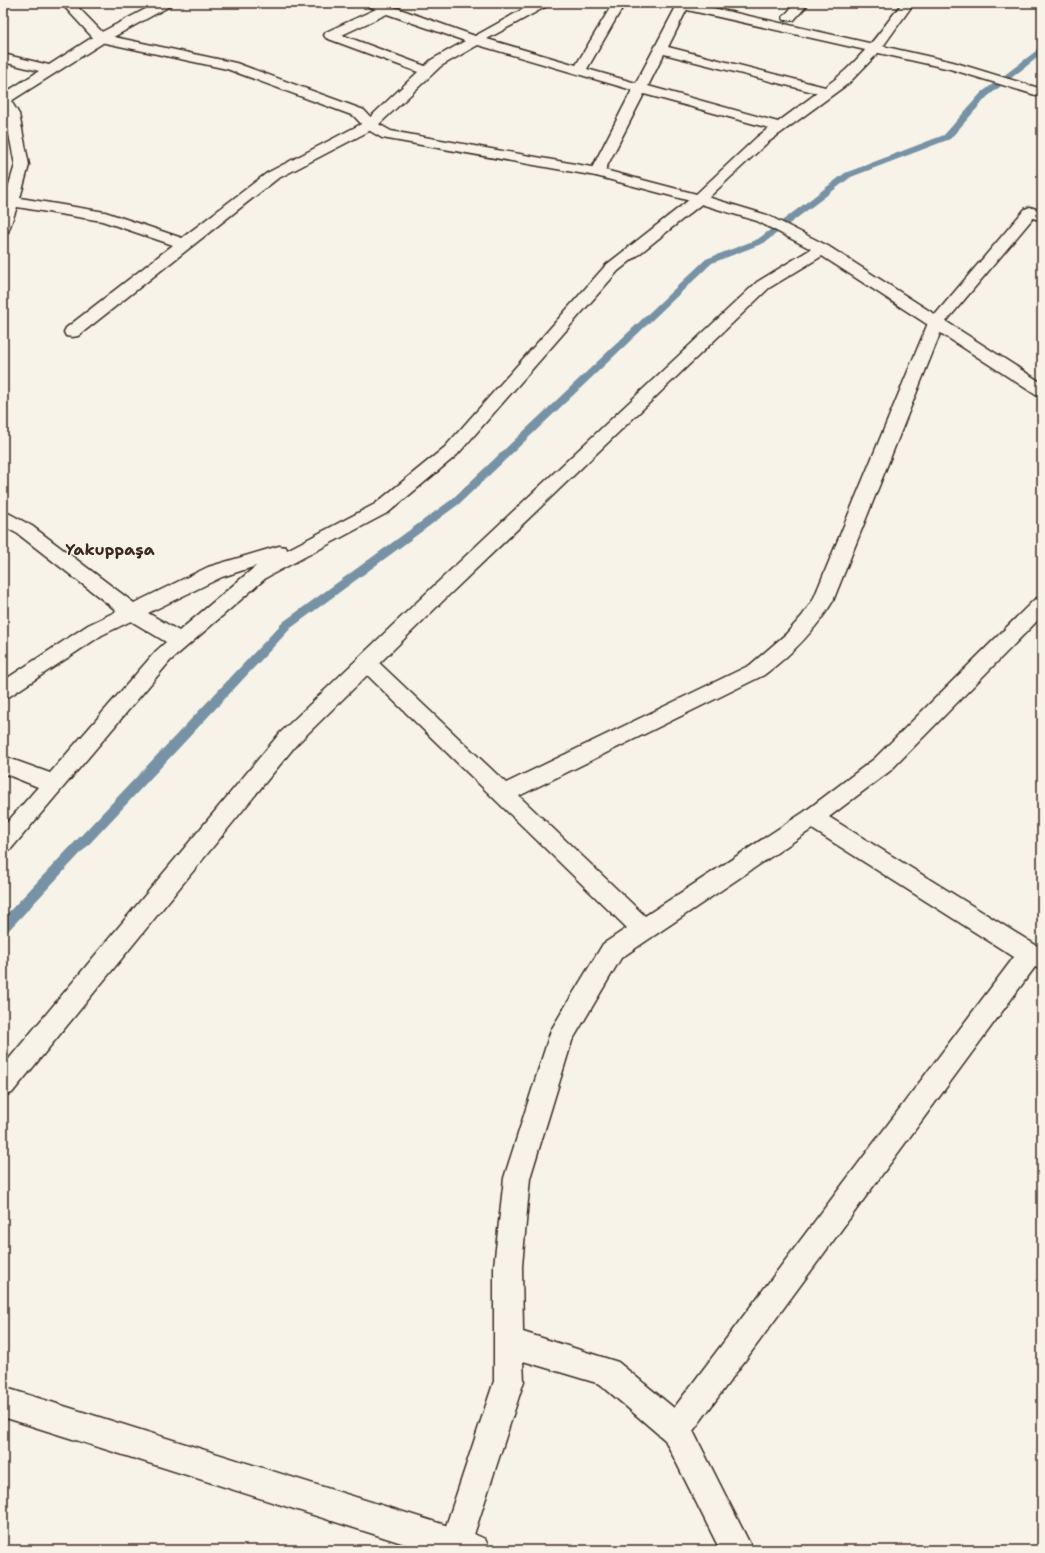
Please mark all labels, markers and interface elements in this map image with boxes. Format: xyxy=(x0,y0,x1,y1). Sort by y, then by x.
district label: Yakuppaşa xyxy=(65,539,155,560)

